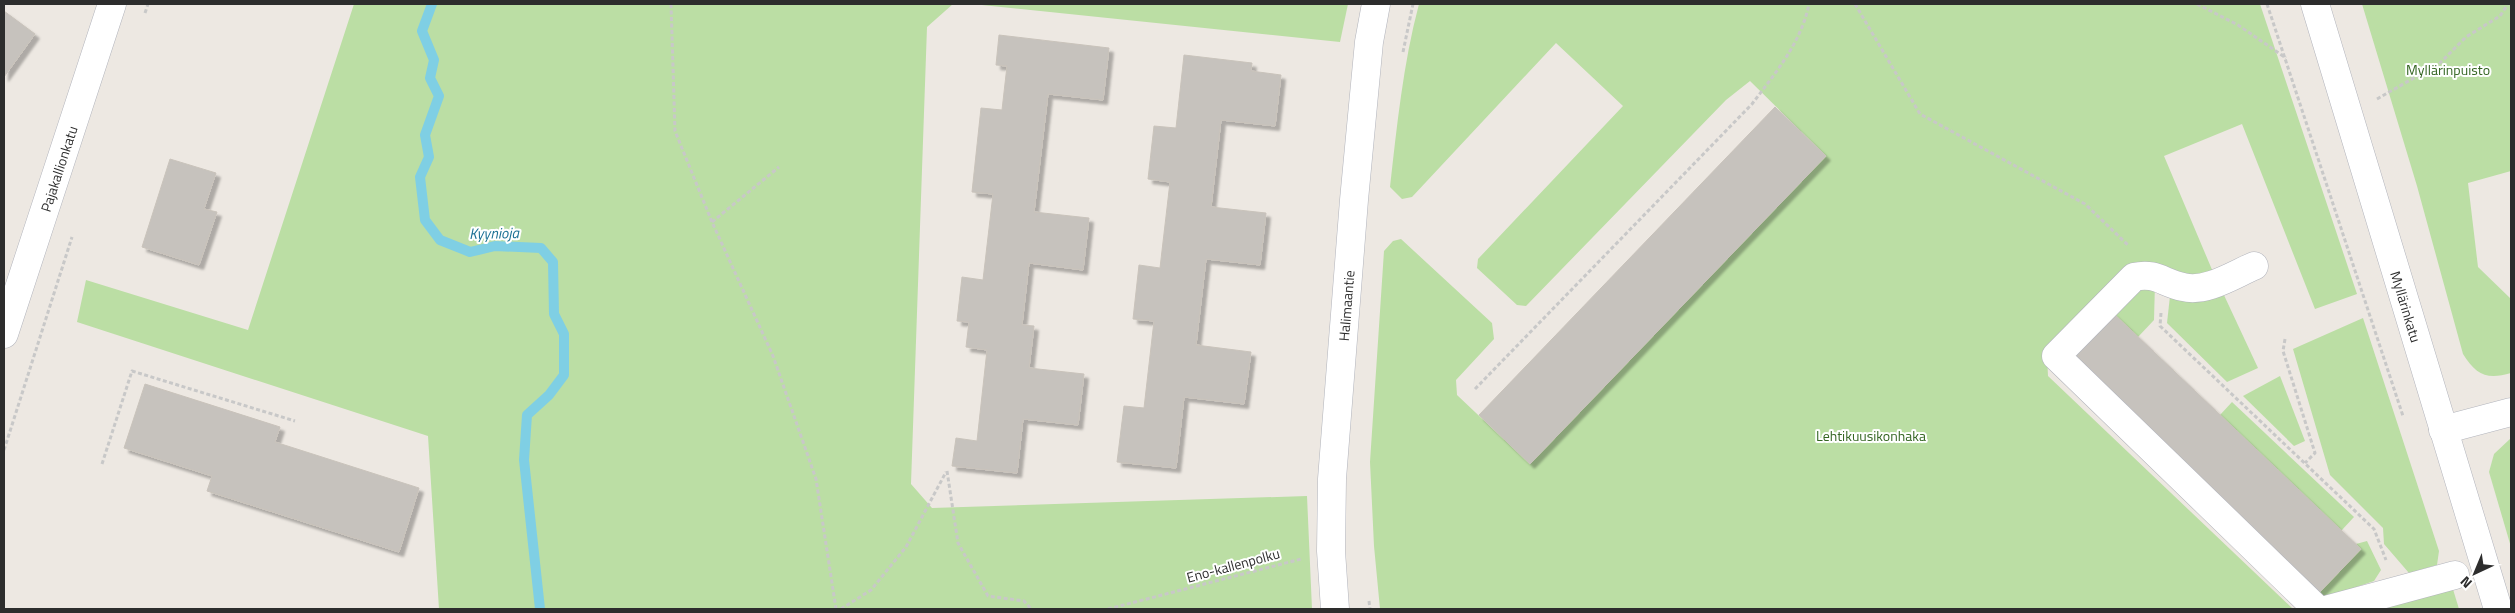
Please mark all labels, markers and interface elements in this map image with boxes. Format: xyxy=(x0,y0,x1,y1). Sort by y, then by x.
park label: Myllärinpuisto xyxy=(2406,59,2490,80)
street label: Pajakallionkatu xyxy=(34,123,82,214)
water label: Kyynioja xyxy=(469,221,521,245)
street label: Myllärinkatu xyxy=(2386,268,2427,345)
street label: Halimaantie xyxy=(1332,269,1359,342)
park label: Lehtikuusikonhaka xyxy=(1816,425,1926,446)
street label: Eno-kallenpolku xyxy=(1184,542,1282,588)
north arrow xyxy=(2450,548,2500,598)
text: N xyxy=(2455,572,2476,594)

